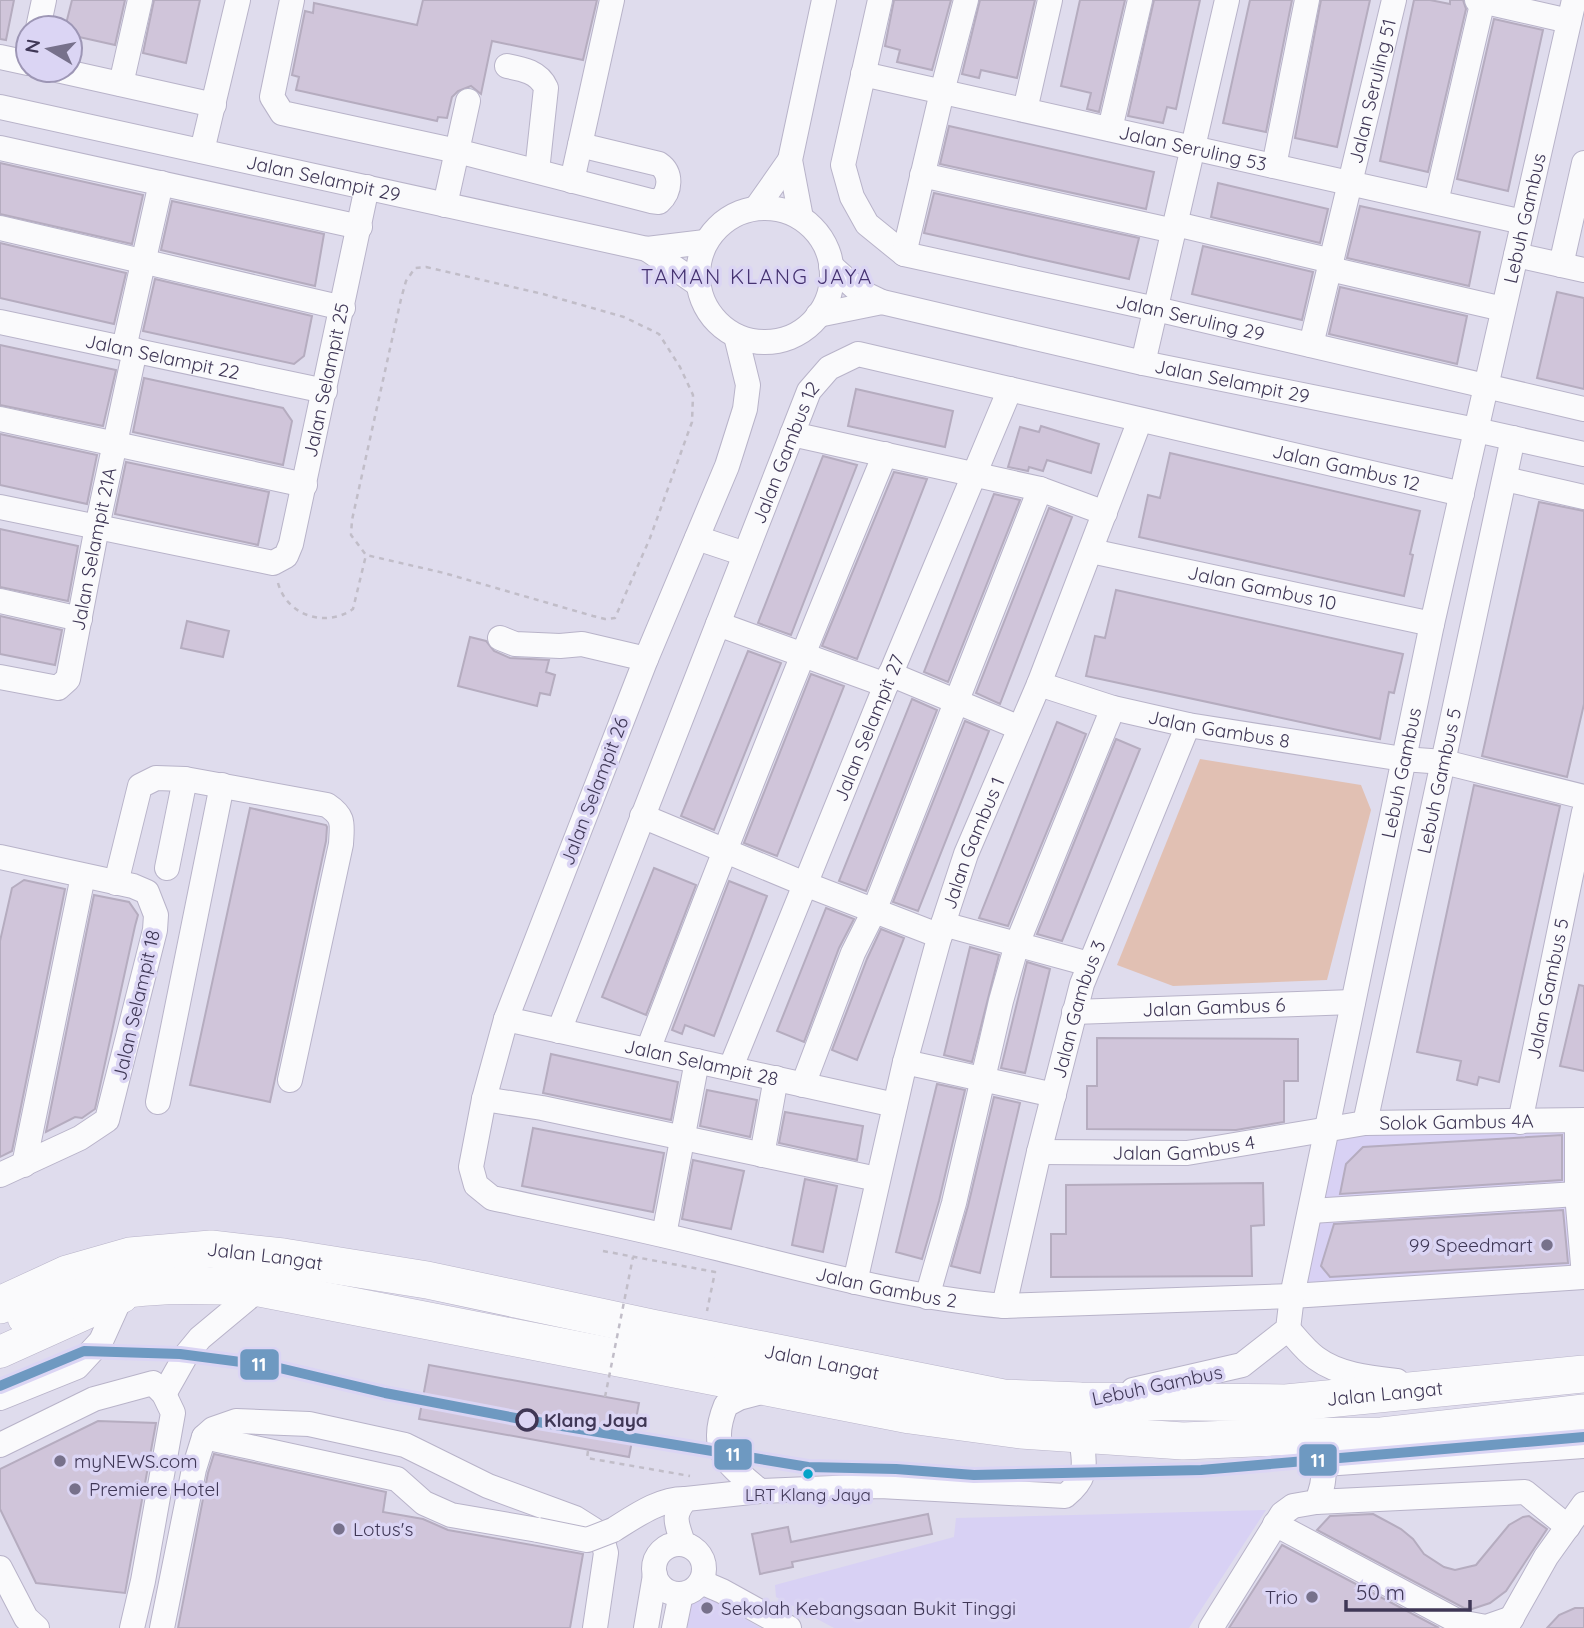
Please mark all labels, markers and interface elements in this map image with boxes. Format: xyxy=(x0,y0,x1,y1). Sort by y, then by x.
north arrow xyxy=(14,14,84,84)
street label: Jalan Seruling 51 xyxy=(1343,17,1401,166)
text: N xyxy=(19,37,45,55)
street label: Jalan Seruling 53 xyxy=(1117,120,1269,176)
street label: Jalan Selampit 29 xyxy=(244,149,403,207)
street label: Lebuh Gambus xyxy=(1498,151,1551,286)
district label: TAMAN KLANG JAYA xyxy=(641,263,873,289)
street label: Jalan Seruling 29 xyxy=(1114,289,1267,346)
street label: Jalan Selampit 25 xyxy=(298,301,354,460)
street label: Jalan Selampit 22 xyxy=(83,328,242,385)
street label: Jalan Selampit 29 xyxy=(1153,354,1312,408)
street label: Jalan Gambus 12 xyxy=(746,376,824,527)
street label: Jalan Gambus 12 xyxy=(1270,438,1422,496)
street label: Jalan Selampit 21A xyxy=(65,465,122,633)
street label: Jalan Gambus 10 xyxy=(1186,560,1339,615)
street label: Jalan Selampit 27 xyxy=(828,651,909,805)
street label: Jalan Gambus 8 xyxy=(1146,704,1292,753)
street label: Lebuh Gambus xyxy=(1376,705,1426,840)
street label: Lebuh Gambus 5 xyxy=(1412,706,1466,856)
street label: Jalan Selampit 26 xyxy=(555,713,633,869)
street label: Jalan Gambus 1 xyxy=(937,773,1010,912)
street label: Jalan Gambus 5 xyxy=(1521,916,1574,1062)
street label: Jalan Selampit 18 xyxy=(107,927,165,1083)
street label: Jalan Gambus 3 xyxy=(1046,937,1111,1081)
street label: Jalan Gambus 6 xyxy=(1142,992,1286,1022)
street label: Jalan Selampit 28 xyxy=(622,1033,781,1091)
street label: Solok Gambus 4A xyxy=(1379,1109,1534,1135)
street label: Jalan Gambus 4 xyxy=(1112,1130,1257,1165)
place label: 99 Speedmart xyxy=(1409,1233,1533,1257)
street label: Jalan Langat xyxy=(206,1237,325,1275)
marker: 99 Speedmart xyxy=(1539,1237,1555,1253)
street label: Jalan Gambus 2 xyxy=(813,1261,959,1313)
street label: Jalan Langat xyxy=(762,1339,881,1385)
line badge: 11 xyxy=(239,1348,280,1381)
text: 11 xyxy=(252,1352,266,1376)
street label: Lebuh Gambus xyxy=(1090,1359,1224,1411)
street label: Jalan Langat xyxy=(1325,1376,1444,1411)
place label: Klang Jaya xyxy=(544,1408,648,1432)
marker: Klang Jaya xyxy=(516,1409,538,1431)
line badge: 11 xyxy=(713,1438,753,1471)
text: 11 xyxy=(726,1442,740,1466)
line badge: 11 xyxy=(1298,1443,1338,1477)
text: 11 xyxy=(1311,1448,1325,1472)
place label: myNEWS.com xyxy=(74,1449,198,1473)
marker: myNEWS.com xyxy=(52,1453,68,1469)
marker: LRT Klang Jaya xyxy=(801,1467,815,1481)
place label: Premiere Hotel xyxy=(89,1477,220,1501)
marker: Premiere Hotel xyxy=(67,1481,83,1497)
place label: LRT Klang Jaya xyxy=(745,1484,871,1505)
place label: Lotus's xyxy=(353,1517,413,1541)
marker: Lotus's xyxy=(331,1521,347,1537)
scale bar xyxy=(1346,1568,1470,1612)
text: 50 m xyxy=(1356,1579,1405,1605)
place label: Trio xyxy=(1265,1585,1298,1609)
marker: Trio xyxy=(1304,1589,1320,1605)
place label: Sekolah Kebangsaan Bukit Tinggi xyxy=(721,1596,1016,1620)
marker: Sekolah Kebangsaan Bukit Tinggi xyxy=(699,1600,715,1616)

